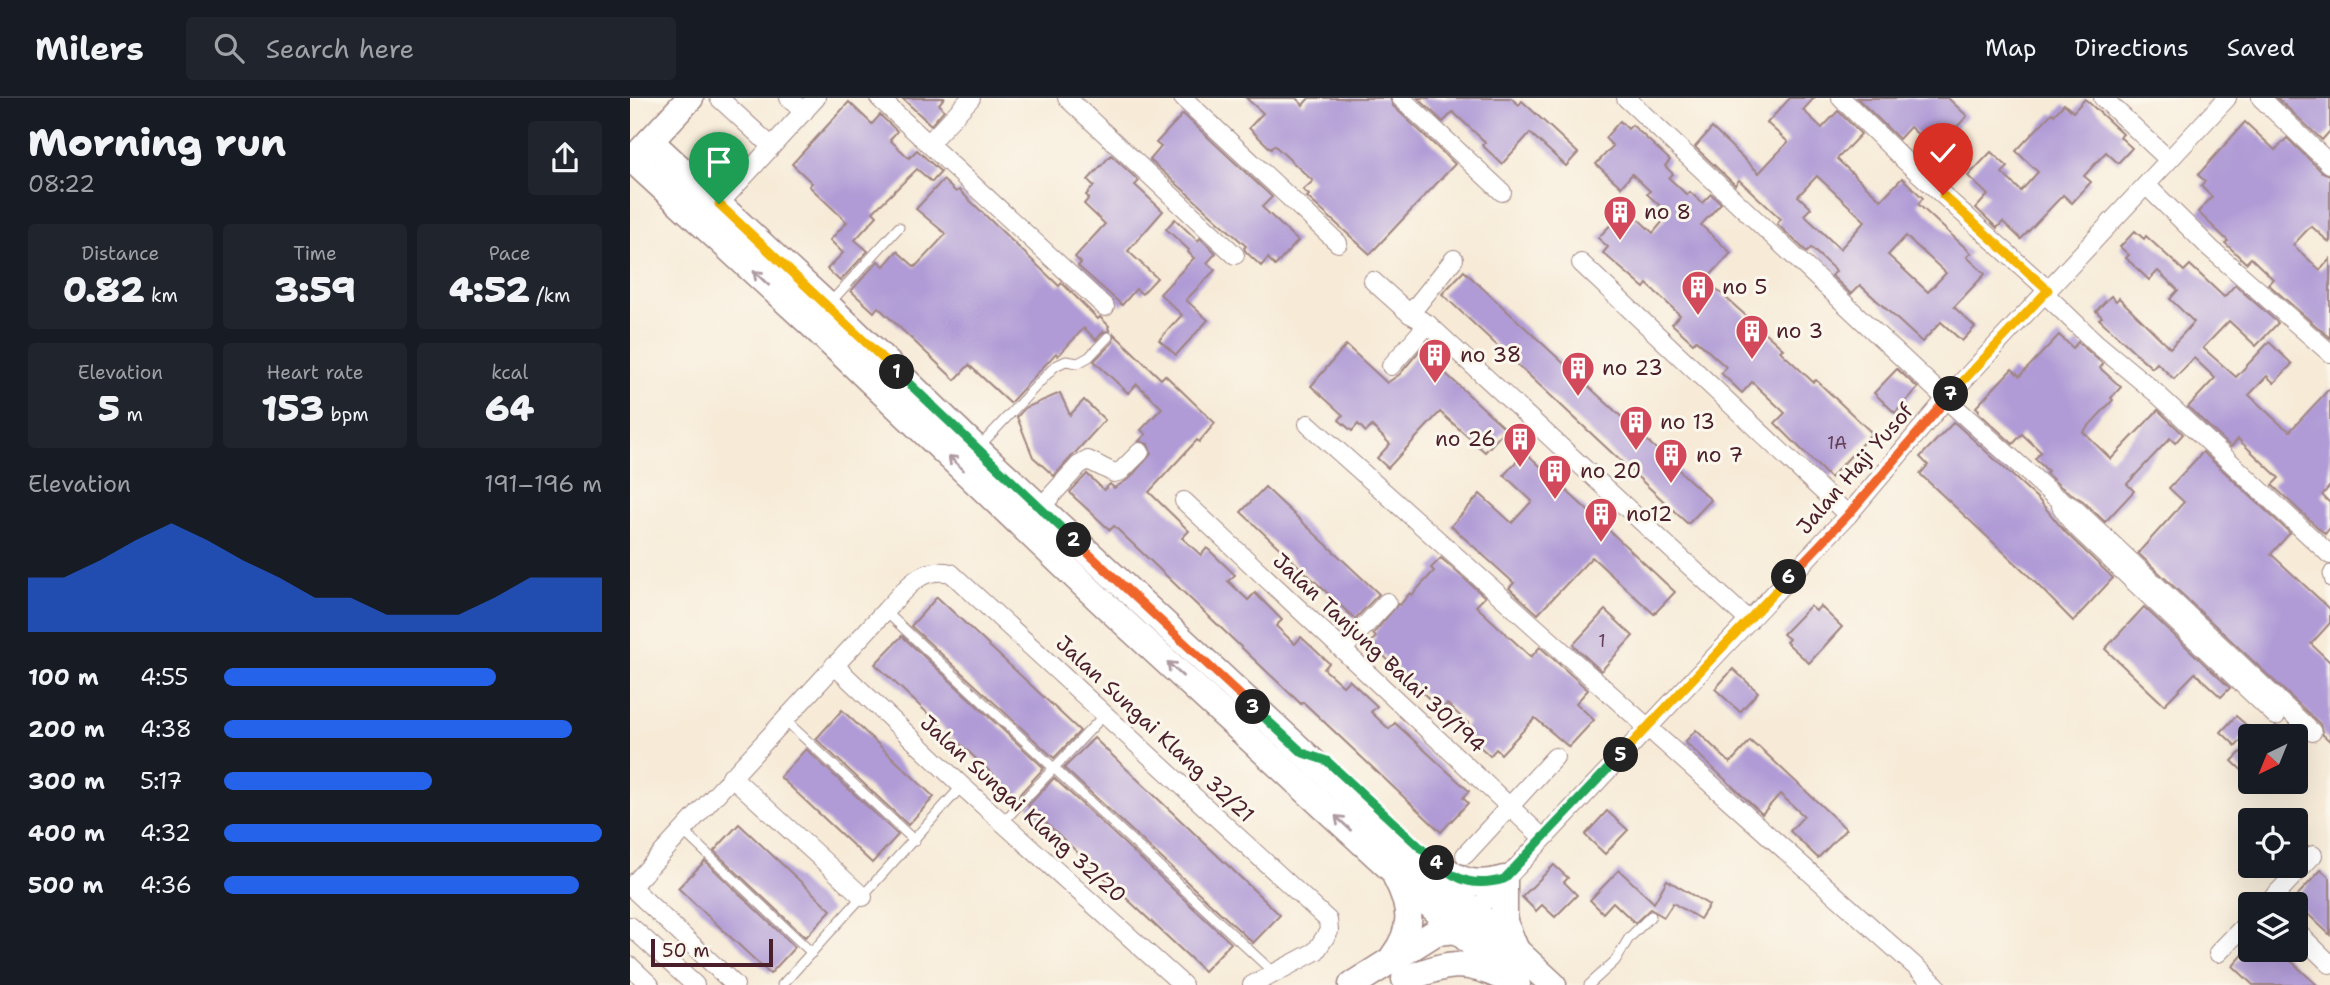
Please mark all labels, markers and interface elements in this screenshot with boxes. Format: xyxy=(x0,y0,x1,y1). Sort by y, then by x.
search box xyxy=(186,17,676,80)
text: Milers xyxy=(35,26,144,71)
icon: search xyxy=(210,29,248,67)
text: Search here xyxy=(266,31,414,66)
text: Map xyxy=(1985,32,2036,64)
text: Directions xyxy=(2074,32,2189,64)
text: Saved xyxy=(2227,32,2295,64)
text: Morning run xyxy=(28,117,286,168)
button: share xyxy=(528,121,602,195)
pin xyxy=(1913,123,1973,195)
pin xyxy=(689,132,749,204)
icon: check xyxy=(1924,134,1962,172)
icon: arrive xyxy=(700,143,738,181)
text: 08:22 xyxy=(28,169,95,199)
building icon: no 8 xyxy=(1601,193,1639,242)
place label: no 8 xyxy=(1644,198,1691,226)
text: Distance xyxy=(81,241,159,266)
text: Time xyxy=(293,241,337,266)
text: Pace xyxy=(489,241,531,266)
text: 0.82 xyxy=(63,266,144,313)
text: 3:59 xyxy=(274,266,356,313)
text: 4:52 xyxy=(449,266,530,313)
building icon: no 5 xyxy=(1679,268,1717,317)
one-way arrow xyxy=(753,269,770,286)
place label: no 5 xyxy=(1722,273,1768,301)
text: km xyxy=(144,283,178,308)
text: /km xyxy=(530,283,570,308)
building icon: no 3 xyxy=(1733,312,1771,361)
place label: no 3 xyxy=(1776,317,1823,345)
building icon: no 38 xyxy=(1416,336,1454,385)
place label: no 38 xyxy=(1460,341,1521,369)
building icon: no 23 xyxy=(1559,349,1597,398)
pin: 1 xyxy=(880,354,914,390)
place label: no 23 xyxy=(1602,354,1663,382)
text: 1 xyxy=(892,359,901,384)
text: Elevation xyxy=(78,360,163,385)
text: Heart rate xyxy=(267,360,363,385)
text: kcal xyxy=(491,360,528,385)
pin: 7 xyxy=(1934,376,1968,412)
text: 7 xyxy=(1944,381,1957,406)
text: 5 xyxy=(98,385,120,432)
text: 153 xyxy=(261,385,324,432)
text: 64 xyxy=(485,385,534,432)
street label: Jalan Haji Yusof xyxy=(1790,397,1920,540)
text: m xyxy=(120,402,143,427)
text: bpm xyxy=(324,402,369,427)
building icon: no 13 xyxy=(1617,403,1655,452)
place label: no 13 xyxy=(1660,408,1715,436)
building icon: no 26 xyxy=(1501,420,1539,469)
place label: no 26 xyxy=(1435,425,1496,453)
house number: 1A xyxy=(1827,431,1847,455)
building icon: no 7 xyxy=(1652,436,1690,485)
place label: no 7 xyxy=(1696,441,1743,469)
building icon: no 20 xyxy=(1536,452,1574,501)
one-way arrow xyxy=(948,455,965,472)
place label: no 20 xyxy=(1580,457,1641,485)
text: Elevation xyxy=(28,469,131,499)
text: 191–196 m xyxy=(484,469,602,499)
building icon: no12 xyxy=(1582,495,1620,544)
place label: no12 xyxy=(1626,500,1672,528)
pin: 2 xyxy=(1056,522,1092,558)
text: 2 xyxy=(1067,527,1080,552)
street label: Jalan Tanjung Balai 30/194 xyxy=(1267,547,1491,759)
pin: 6 xyxy=(1772,560,1806,594)
text: 6 xyxy=(1782,564,1795,589)
house number: 1 xyxy=(1598,629,1606,653)
street label: Jalan Sungai Klang 32/21 xyxy=(1051,631,1259,827)
one-way arrow xyxy=(1167,661,1184,678)
text: 100 m xyxy=(28,662,99,692)
text: 4:55 xyxy=(140,662,188,692)
pin: 3 xyxy=(1236,690,1270,724)
street label: Jalan Sungai Klang 32/20 xyxy=(914,709,1132,909)
text: 200 m xyxy=(28,714,105,744)
text: 4:38 xyxy=(140,714,192,744)
north arrow xyxy=(2238,724,2308,794)
map controls xyxy=(2238,724,2308,962)
pin: 5 xyxy=(1604,738,1639,772)
text: 5 xyxy=(1615,742,1626,767)
text: 300 m xyxy=(28,766,105,796)
text: 5:17 xyxy=(140,766,182,796)
button: locate xyxy=(2238,808,2308,878)
one-way arrow xyxy=(1335,815,1352,832)
text: 400 m xyxy=(28,818,105,848)
text: 4:32 xyxy=(140,818,191,848)
pin: 4 xyxy=(1420,846,1454,880)
text: 4 xyxy=(1430,850,1443,875)
text: 500 m xyxy=(28,870,103,900)
text: 4:36 xyxy=(140,870,192,900)
button: layers xyxy=(2238,892,2308,962)
scale bar xyxy=(651,936,774,968)
text: 50 m xyxy=(662,938,710,963)

